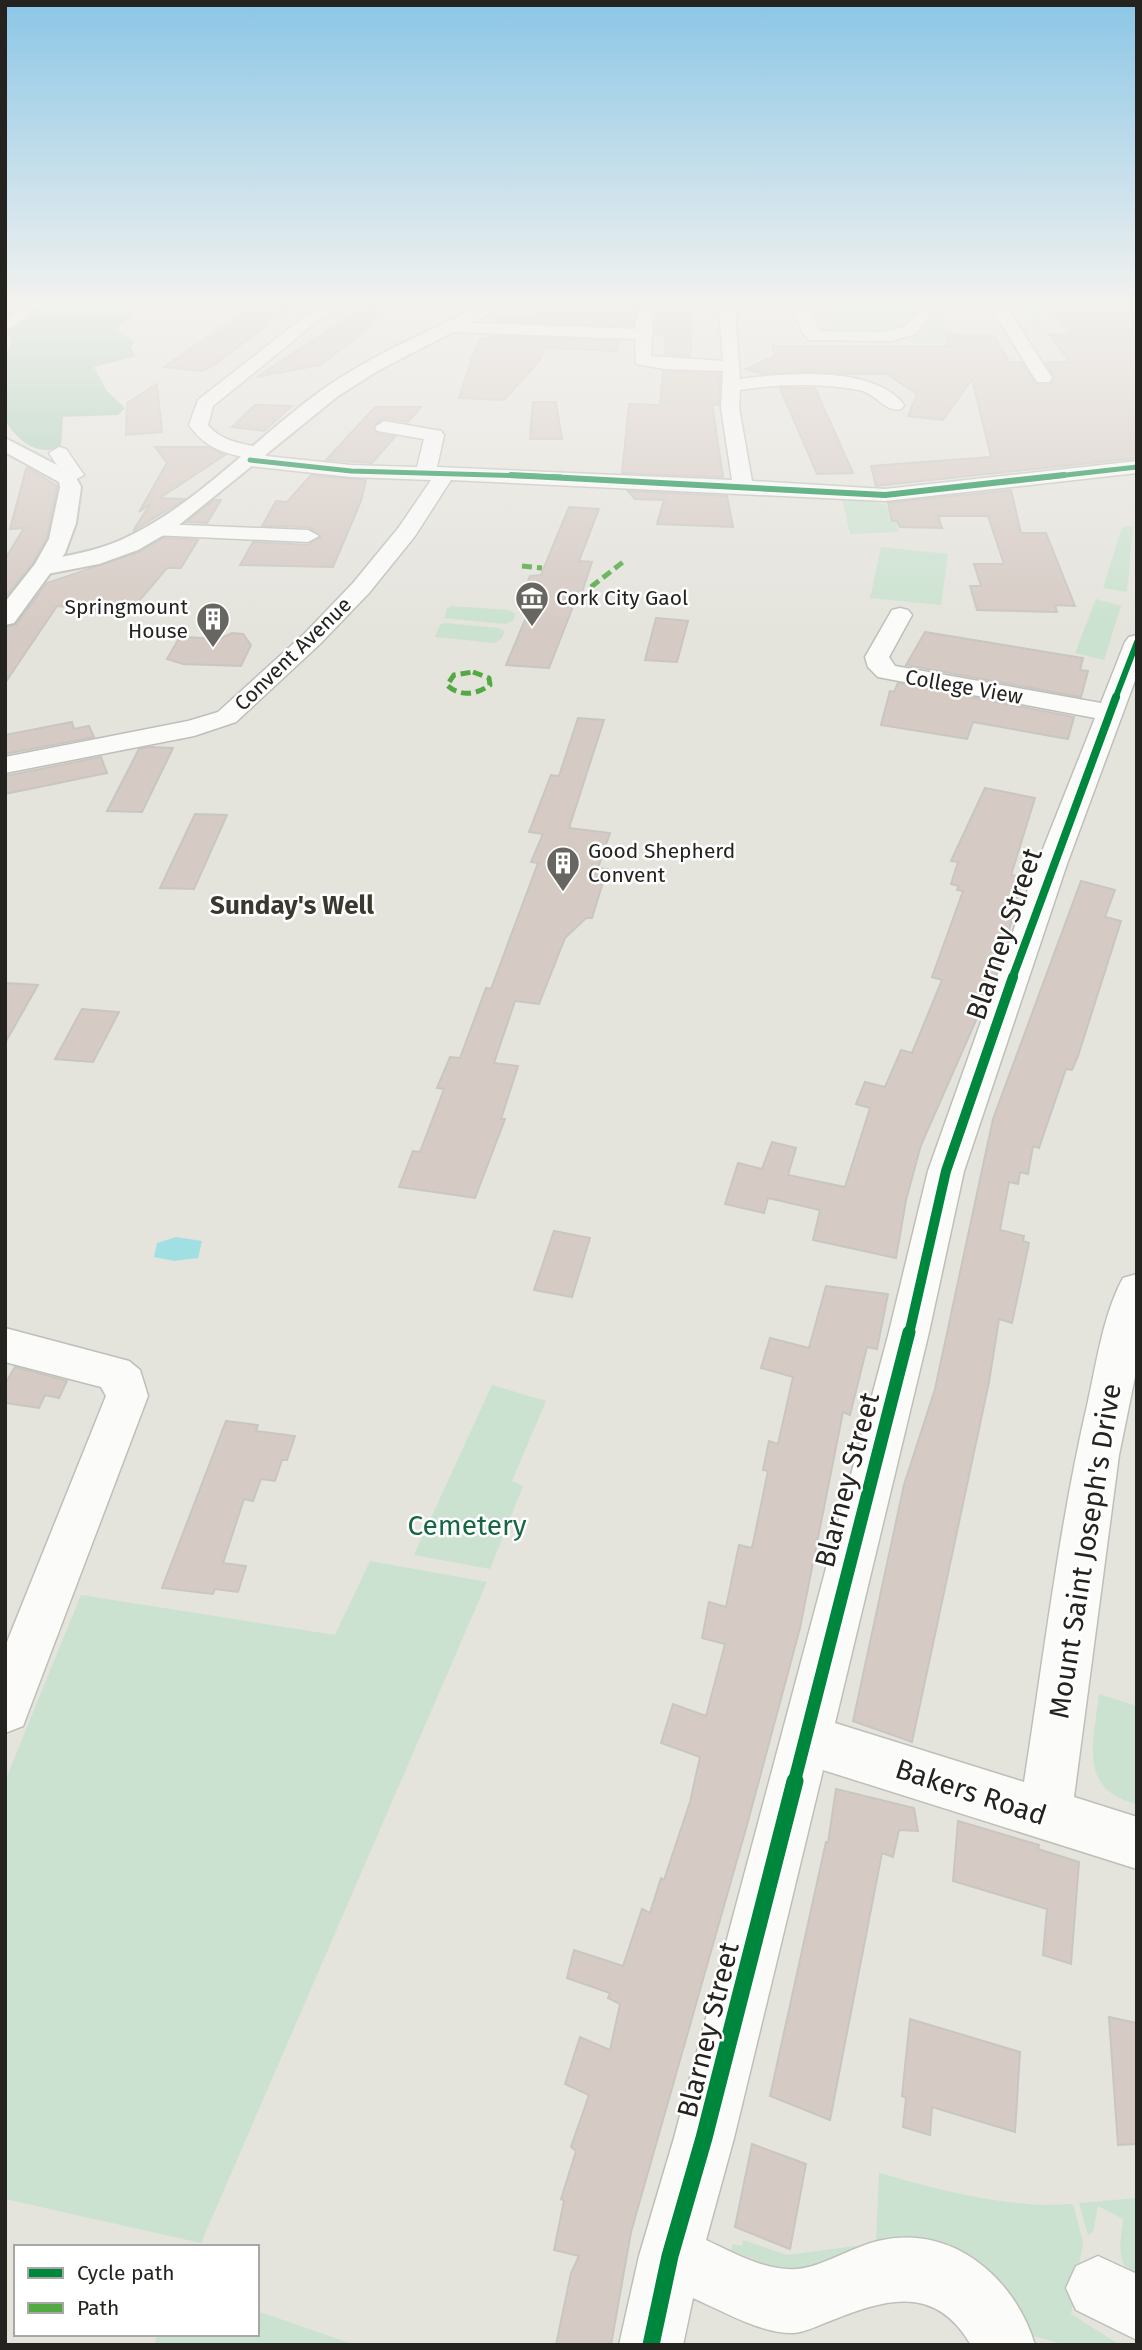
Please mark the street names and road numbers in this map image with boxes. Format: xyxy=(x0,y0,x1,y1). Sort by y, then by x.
street label: Convent Avenue xyxy=(229,592,357,716)
street label: College View xyxy=(903,664,1025,710)
street label: Blarney Street xyxy=(959,843,1049,1024)
street label: Mount Saint Joseph's Drive xyxy=(1042,1381,1128,1721)
street label: Blarney Street xyxy=(808,1388,886,1571)
street label: Bakers Road xyxy=(891,1752,1051,1832)
street label: Blarney Street xyxy=(670,1938,746,2121)

